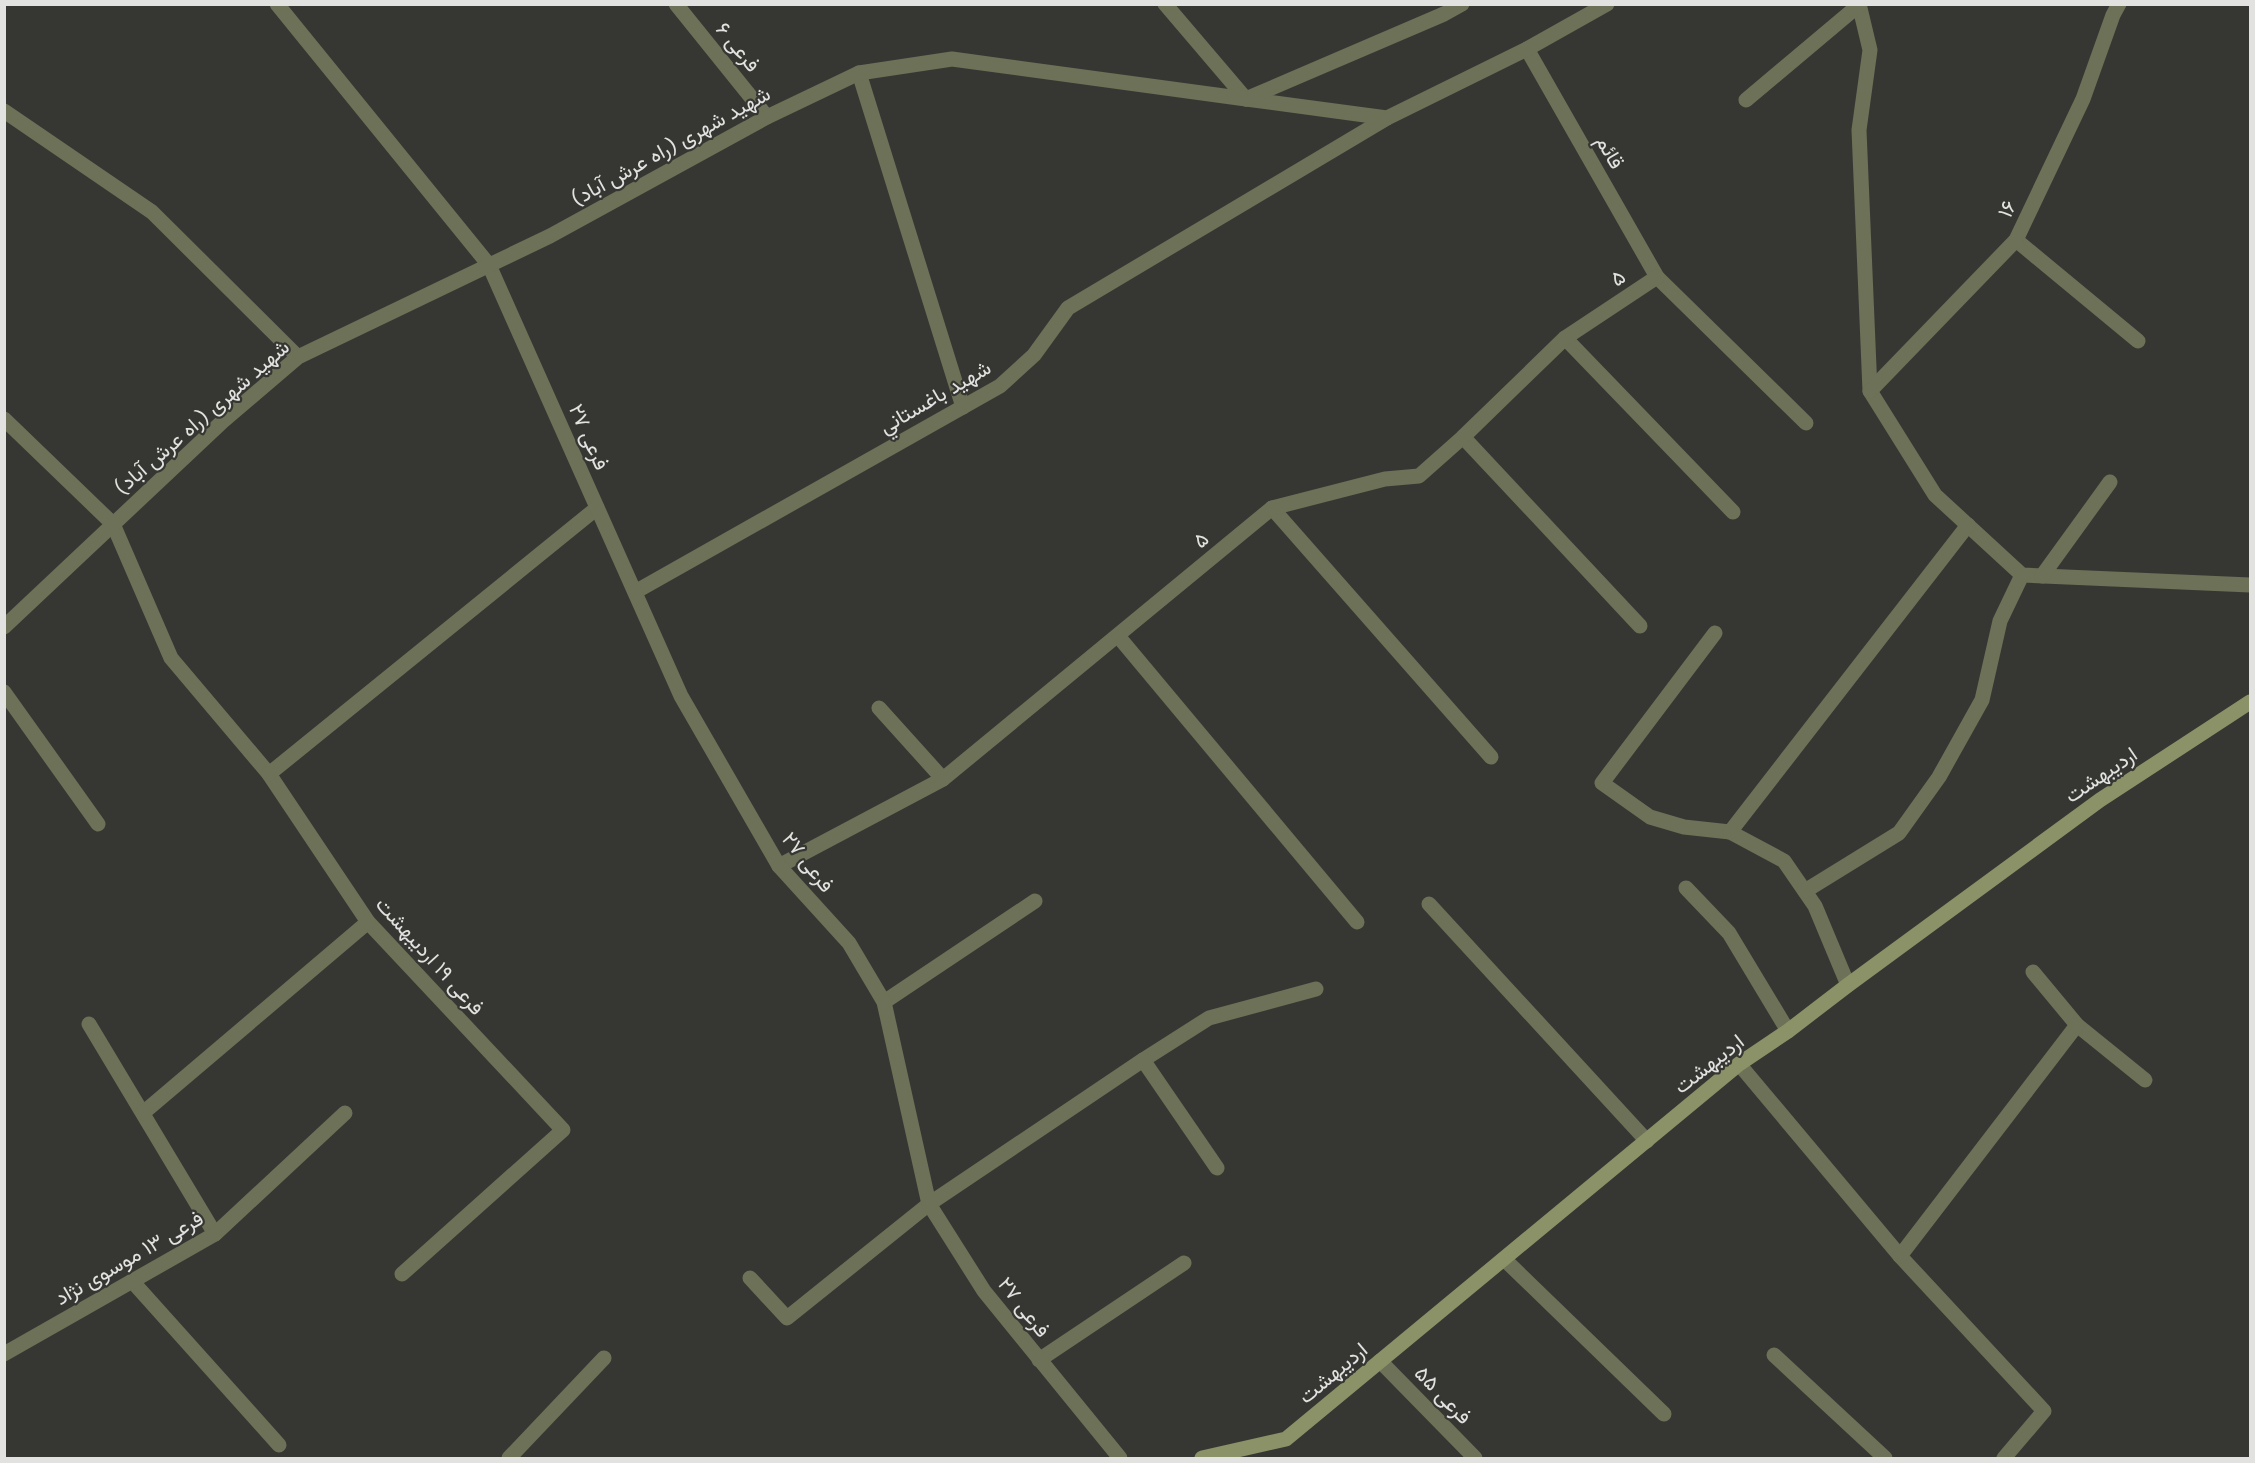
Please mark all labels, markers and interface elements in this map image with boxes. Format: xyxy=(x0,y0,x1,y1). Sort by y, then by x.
street label: فرعی ۶ xyxy=(709,16,767,78)
street label: شهید شهری (راه عرش آباد) xyxy=(567,80,775,212)
street label: قائم xyxy=(1589,130,1631,174)
street label: ۱۶ xyxy=(1991,196,2023,222)
street label: ۵ xyxy=(1605,263,1631,293)
street label: شهید شهری (راه عرش آباد) xyxy=(109,333,295,501)
street label: شهيد باغستاني xyxy=(874,354,998,443)
street label: فرعی ۲۷ xyxy=(562,400,616,474)
street label: ۵ xyxy=(1187,525,1215,555)
street label: اردیبهشت xyxy=(2059,740,2143,810)
street label: فرعی ۲۷ xyxy=(776,826,840,898)
street label: فرعی ۱۹ اردیبهشت xyxy=(369,891,491,1021)
street label: اردیبهشت xyxy=(1668,1028,1750,1100)
street label: فرعی ۱‍۳ موسوی نژاد xyxy=(50,1204,208,1312)
street label: فرعی ۲۷ xyxy=(992,1271,1056,1343)
street label: اردیبهشت xyxy=(1293,1336,1373,1410)
street label: فرعی ۵۵ xyxy=(1408,1360,1478,1430)

